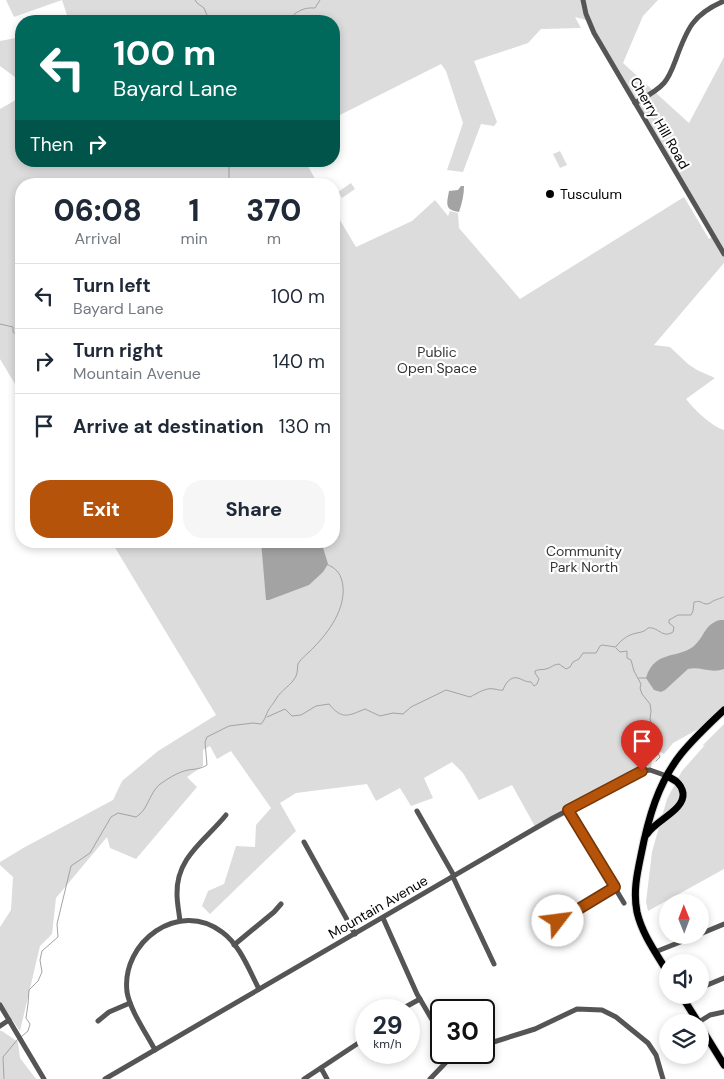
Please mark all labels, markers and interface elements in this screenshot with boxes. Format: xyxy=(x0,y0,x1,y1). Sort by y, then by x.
text: 100 m xyxy=(113,30,216,76)
icon: left xyxy=(30,35,95,100)
text: Bayard Lane xyxy=(113,74,237,103)
street label: Cherry Hill Road xyxy=(626,74,694,172)
icon: right xyxy=(83,130,111,158)
text: Then xyxy=(30,132,73,157)
place label: Tusculum xyxy=(560,185,622,203)
marker: Tusculum xyxy=(544,188,556,200)
text: 06:08 xyxy=(54,191,142,230)
text: 1 xyxy=(189,191,200,230)
text: 370 xyxy=(246,191,301,230)
text: Arrival xyxy=(74,228,121,249)
text: min xyxy=(180,228,208,249)
text: m xyxy=(267,228,281,249)
text: Turn left xyxy=(73,273,151,298)
icon: left xyxy=(30,282,58,310)
text: 100 m xyxy=(271,284,325,309)
text: Bayard Lane xyxy=(73,298,164,319)
text: Turn right xyxy=(73,338,163,363)
park label: Public Open Space xyxy=(397,343,477,377)
icon: right xyxy=(30,347,58,375)
text: 140 m xyxy=(273,349,325,374)
text: Mountain Avenue xyxy=(73,363,201,384)
icon: arrive xyxy=(30,412,58,440)
text: Arrive at destination xyxy=(73,414,264,439)
text: 130 m xyxy=(279,414,331,439)
button: Exit xyxy=(30,480,173,538)
button: Share xyxy=(183,480,325,538)
park label: Community Park North xyxy=(546,542,622,576)
pin xyxy=(621,720,663,771)
icon: arrive xyxy=(628,727,656,755)
street label: Mountain Avenue xyxy=(325,871,431,943)
position arrow xyxy=(531,894,583,946)
north arrow xyxy=(659,894,709,944)
map controls xyxy=(659,894,709,1064)
button: sound xyxy=(659,954,709,1004)
speed limit sign: 30 xyxy=(430,999,495,1064)
text: 29 xyxy=(372,1009,403,1042)
button: layers xyxy=(659,1014,709,1064)
text: km/h xyxy=(373,1036,402,1052)

